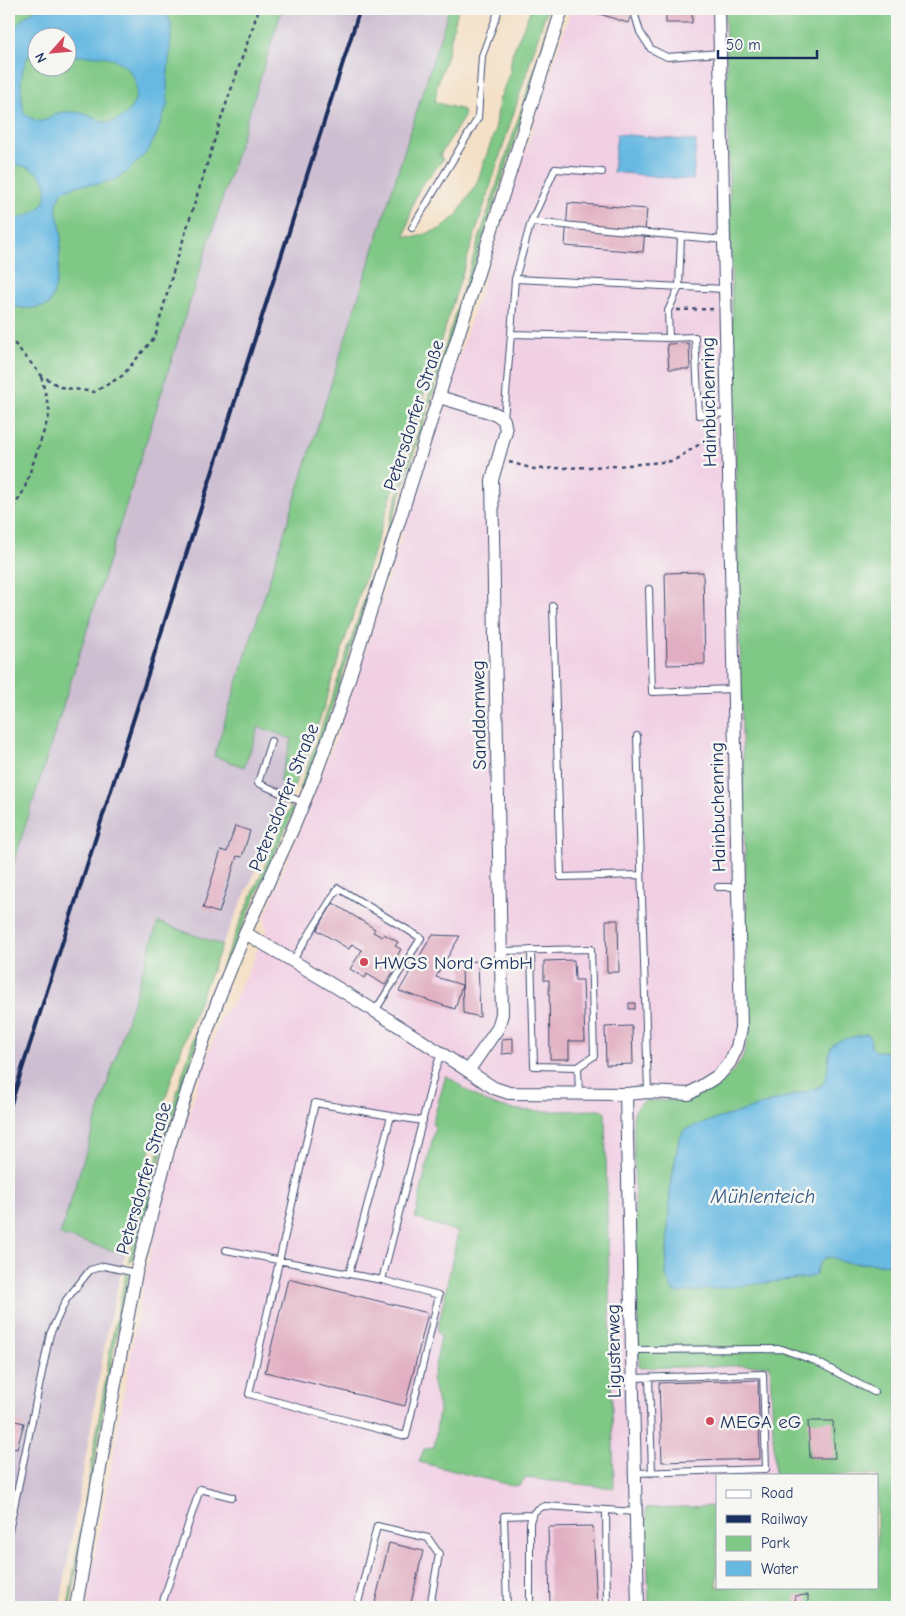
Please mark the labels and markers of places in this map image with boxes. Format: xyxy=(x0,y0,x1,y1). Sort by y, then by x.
place label: HWGS Nord GmbH xyxy=(374,952,533,974)
marker: HWGS Nord GmbH xyxy=(358,956,370,968)
place label: MEGA eG xyxy=(720,1411,801,1433)
marker: MEGA eG xyxy=(704,1415,716,1427)

